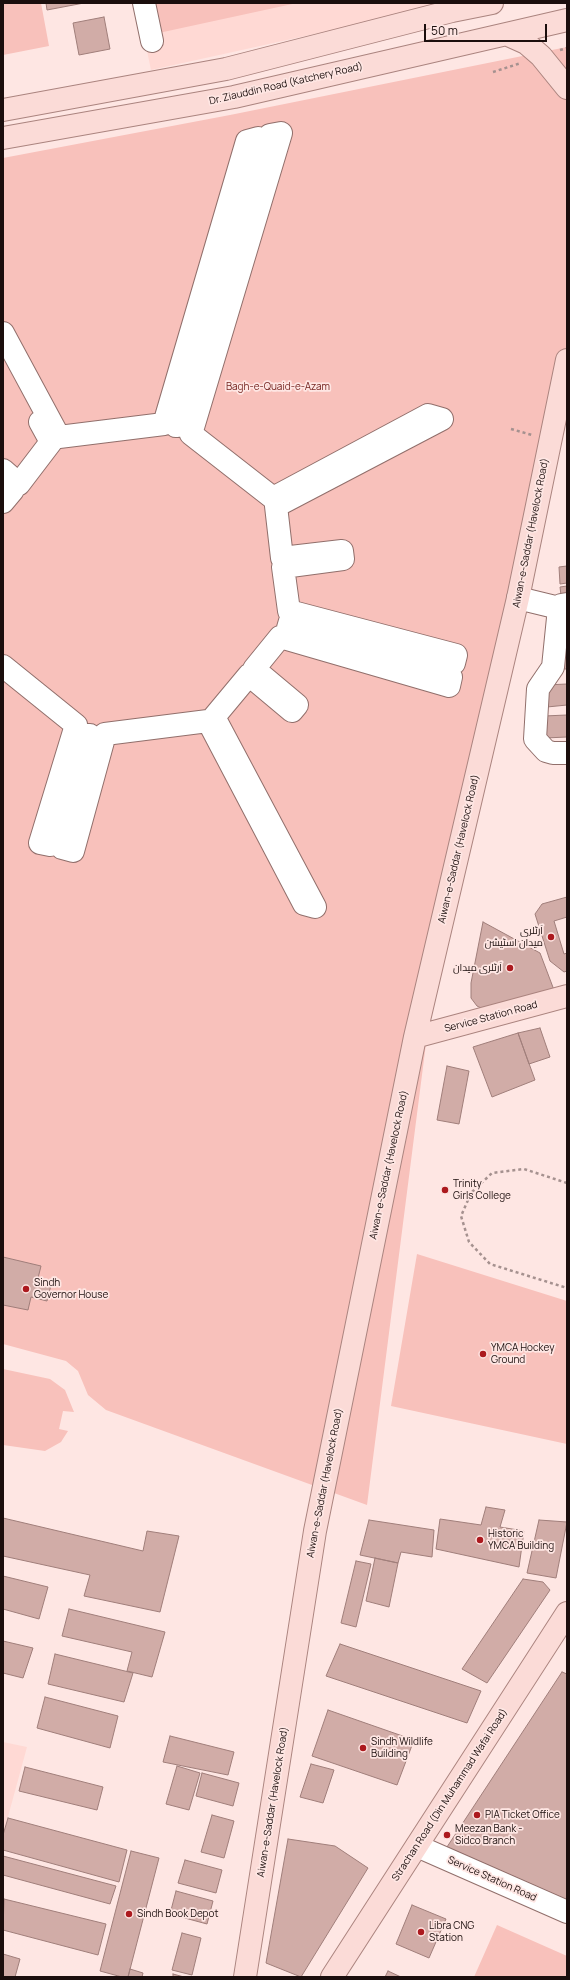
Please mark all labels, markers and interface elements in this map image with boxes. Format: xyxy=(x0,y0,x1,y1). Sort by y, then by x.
scale bar xyxy=(426,16,549,42)
text: 50 m xyxy=(431,22,458,39)
street label: Dr. Ziauddin Road (Katchery Road) xyxy=(208,60,364,108)
park label: Bagh-e-Quaid-e-Azam xyxy=(226,381,330,393)
street label: Aiwan-e-Saddar (Havelock Road) xyxy=(511,457,551,609)
street label: Aiwan-e-Saddar (Havelock Road) xyxy=(436,773,482,925)
place label: آرٹلری میدان اسٹیشن xyxy=(485,925,543,948)
marker: آرٹلری میدان اسٹیشن xyxy=(546,932,556,942)
place label: آرٹلری میدان xyxy=(453,962,502,974)
marker: آرٹلری میدان xyxy=(505,963,515,973)
street label: Service Station Road xyxy=(443,999,539,1035)
street label: Aiwan-e-Saddar (Havelock Road) xyxy=(367,1089,411,1241)
place label: Trinity Girls College xyxy=(453,1178,511,1202)
marker: Trinity Girls College xyxy=(440,1185,450,1195)
place label: Sindh Governor House xyxy=(34,1277,108,1300)
marker: Sindh Governor House xyxy=(21,1284,31,1294)
place label: YMCA Hockey Ground xyxy=(491,1342,554,1366)
marker: YMCA Hockey Ground xyxy=(478,1349,488,1359)
street label: Aiwan-e-Saddar (Havelock Road) xyxy=(305,1407,345,1559)
place label: Historic YMCA Building xyxy=(488,1528,554,1552)
marker: Historic YMCA Building xyxy=(475,1535,485,1545)
street label: Strachan Road (Din Muhammad Wafai Road) xyxy=(390,1707,510,1883)
street label: Aiwan-e-Saddar (Havelock Road) xyxy=(255,1726,291,1878)
place label: Sindh Wildlife Building xyxy=(371,1736,433,1760)
marker: Sindh Wildlife Building xyxy=(358,1743,368,1753)
place label: PIA Ticket Office xyxy=(485,1809,560,1821)
marker: PIA Ticket Office xyxy=(472,1810,482,1820)
place label: Meezan Bank - Sidco Branch xyxy=(455,1823,522,1846)
marker: Meezan Bank - Sidco Branch xyxy=(442,1830,452,1840)
street label: Service Station Road xyxy=(446,1854,538,1904)
place label: Sindh Book Depot xyxy=(137,1908,218,1920)
marker: Sindh Book Depot xyxy=(124,1909,134,1919)
place label: Libra CNG Station xyxy=(429,1920,474,1944)
marker: Libra CNG Station xyxy=(416,1927,426,1937)

